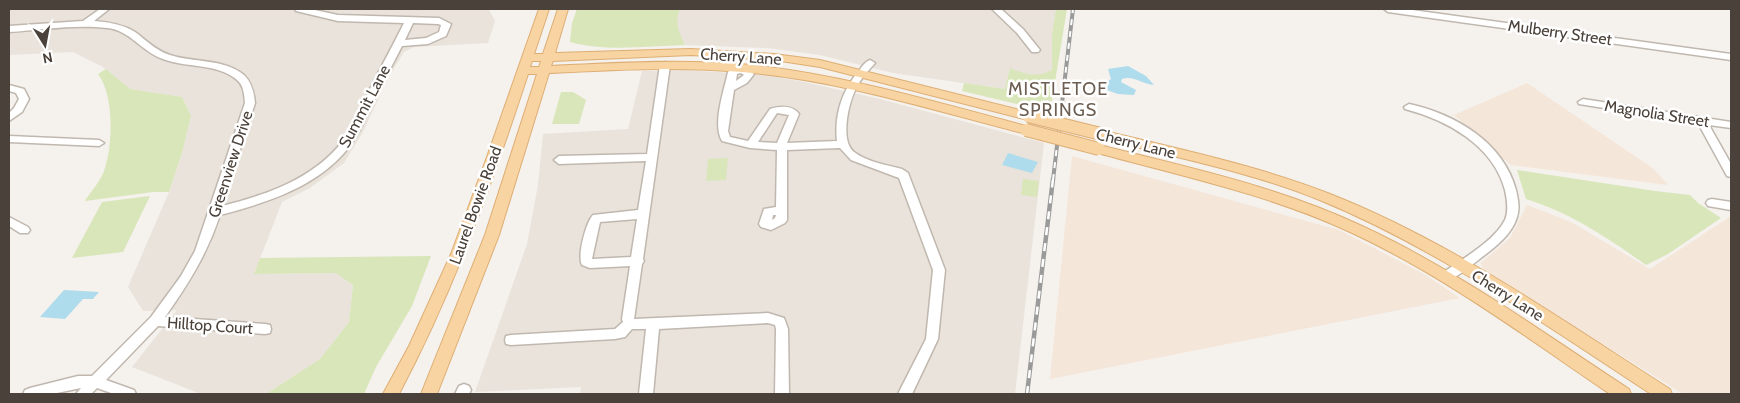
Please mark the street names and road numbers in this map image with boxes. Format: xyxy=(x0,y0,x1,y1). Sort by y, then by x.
street label: Mulberry Street xyxy=(1507,16,1614,49)
street label: Cherry Lane xyxy=(700,44,782,69)
street label: Summit Lane xyxy=(335,62,394,151)
street label: Magnolia Street xyxy=(1603,96,1711,131)
street label: Greenview Drive xyxy=(204,108,257,220)
street label: Cherry Lane xyxy=(1094,124,1178,163)
street label: Laurel Bowie Road xyxy=(445,144,506,267)
street label: Cherry Lane xyxy=(1468,266,1547,325)
street label: Hilltop Court xyxy=(166,313,254,338)

